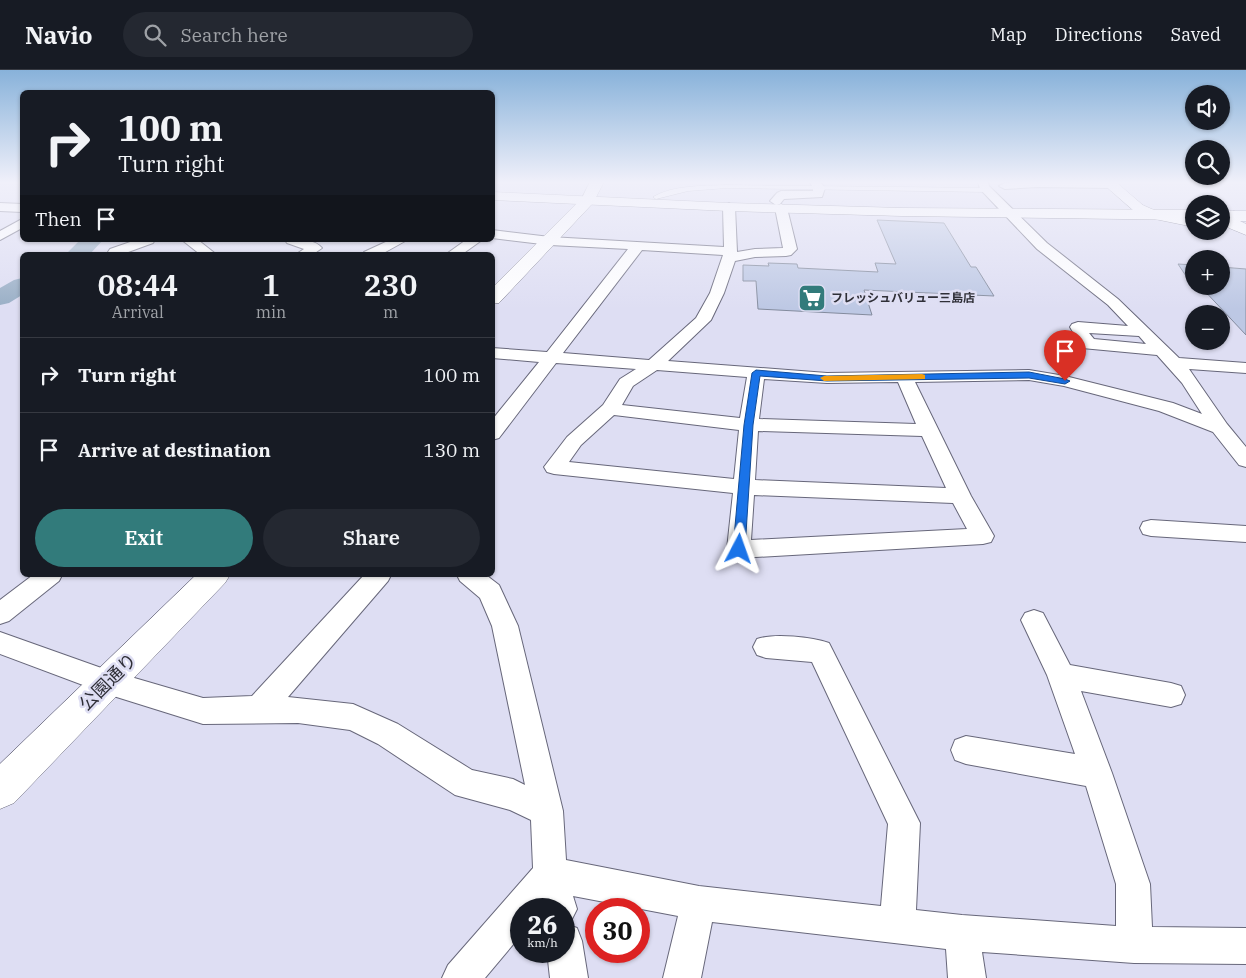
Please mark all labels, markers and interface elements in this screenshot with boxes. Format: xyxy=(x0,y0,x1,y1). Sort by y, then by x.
search box xyxy=(123,12,473,57)
text: Navio xyxy=(25,19,93,51)
icon: search xyxy=(141,21,169,49)
text: Search here xyxy=(181,23,288,47)
text: Map xyxy=(990,23,1027,46)
text: Directions xyxy=(1055,23,1143,46)
text: Saved xyxy=(1171,23,1221,46)
map controls xyxy=(1185,85,1230,350)
button: sound xyxy=(1185,85,1230,130)
text: 100 m xyxy=(118,105,223,151)
icon: right xyxy=(35,110,100,175)
button: search xyxy=(1185,140,1230,185)
text: Turn right xyxy=(118,149,225,178)
button: layers xyxy=(1185,195,1230,240)
icon: arrive xyxy=(92,205,120,233)
text: Then xyxy=(35,207,82,231)
button: + xyxy=(1185,250,1230,295)
text: 08:44 xyxy=(97,265,178,304)
text: 1 xyxy=(262,265,280,304)
text: 230 xyxy=(364,265,418,304)
supermarket icon: フレッシュバリュー三島店 xyxy=(797,283,827,313)
place label: フレッシュバリュー三島店 xyxy=(831,290,975,305)
text: Arrival xyxy=(112,302,164,322)
text: min xyxy=(256,302,286,322)
text: m xyxy=(383,302,398,322)
button: − xyxy=(1185,305,1230,350)
pin xyxy=(1044,330,1086,381)
icon: arrive xyxy=(1051,337,1079,365)
icon: right xyxy=(35,361,63,389)
text: Turn right xyxy=(78,363,176,387)
text: 100 m xyxy=(423,363,480,387)
icon: arrive xyxy=(35,436,63,464)
text: Arrive at destination xyxy=(78,438,271,462)
text: 130 m xyxy=(423,438,480,462)
button: Exit xyxy=(35,509,253,567)
button: Share xyxy=(263,509,480,567)
position arrow xyxy=(712,522,764,574)
street label: 公園通り xyxy=(74,648,141,715)
speed limit sign: 30 xyxy=(585,898,650,963)
text: 26 xyxy=(527,908,558,941)
text: km/h xyxy=(527,935,558,950)

